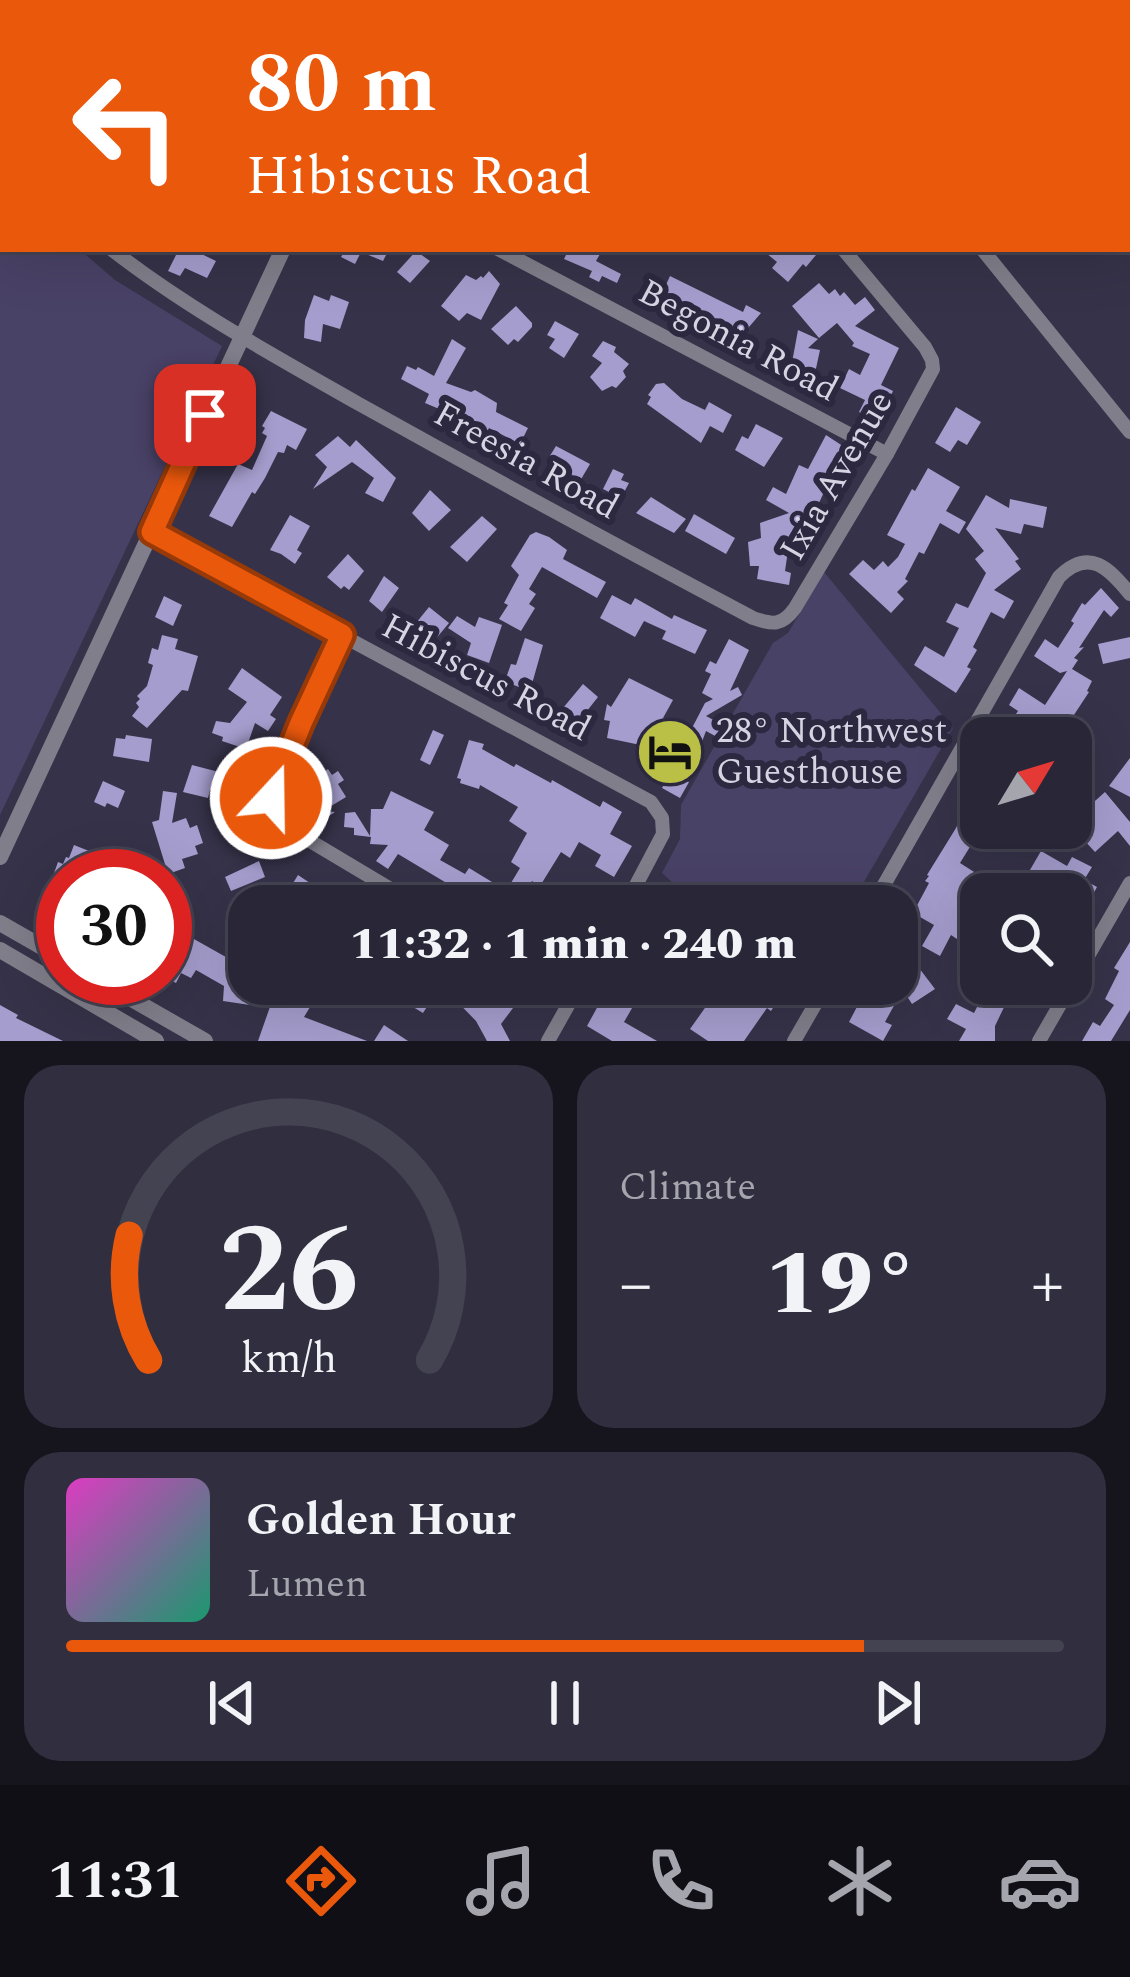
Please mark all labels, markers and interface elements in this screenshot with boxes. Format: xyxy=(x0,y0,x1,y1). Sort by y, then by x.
text: 80 m xyxy=(246,21,437,149)
icon: left xyxy=(48,48,204,204)
text: Hibiscus Road xyxy=(246,136,592,218)
street label: Begonia Road xyxy=(628,265,848,417)
pin xyxy=(154,364,256,466)
street label: Ixia Avenue xyxy=(766,381,908,571)
icon: arrive xyxy=(172,382,238,448)
street label: Freesia Road xyxy=(423,387,629,535)
street label: Hibiscus Road xyxy=(371,600,601,756)
place label: 28° Northwest Guesthouse xyxy=(716,704,947,800)
hotel icon: 28° Northwest Guesthouse xyxy=(635,717,705,787)
north arrow xyxy=(960,717,1092,849)
map controls xyxy=(960,717,1092,1005)
position arrow xyxy=(208,735,334,861)
speed limit sign: 30 xyxy=(36,849,192,1005)
button: search xyxy=(960,873,1092,1005)
text: 11:32 · 1 min · 240 m xyxy=(350,910,796,979)
text: Climate xyxy=(619,1158,756,1217)
text: 26 xyxy=(218,1177,359,1367)
text: 19° xyxy=(765,1217,918,1354)
text: − xyxy=(619,1235,652,1336)
text: + xyxy=(1031,1235,1064,1336)
text: km/h xyxy=(240,1326,337,1391)
text: Golden Hour xyxy=(246,1486,515,1555)
text: Lumen xyxy=(246,1555,368,1614)
icon: previous xyxy=(199,1670,265,1736)
icon: pause xyxy=(532,1670,598,1736)
icon: next xyxy=(865,1670,931,1736)
icon: directions xyxy=(279,1839,363,1923)
icon: music xyxy=(459,1839,543,1923)
icon: phone xyxy=(639,1839,723,1923)
icon: climate xyxy=(818,1839,902,1923)
icon: car xyxy=(998,1839,1082,1923)
text: 11:31 xyxy=(48,1840,184,1922)

